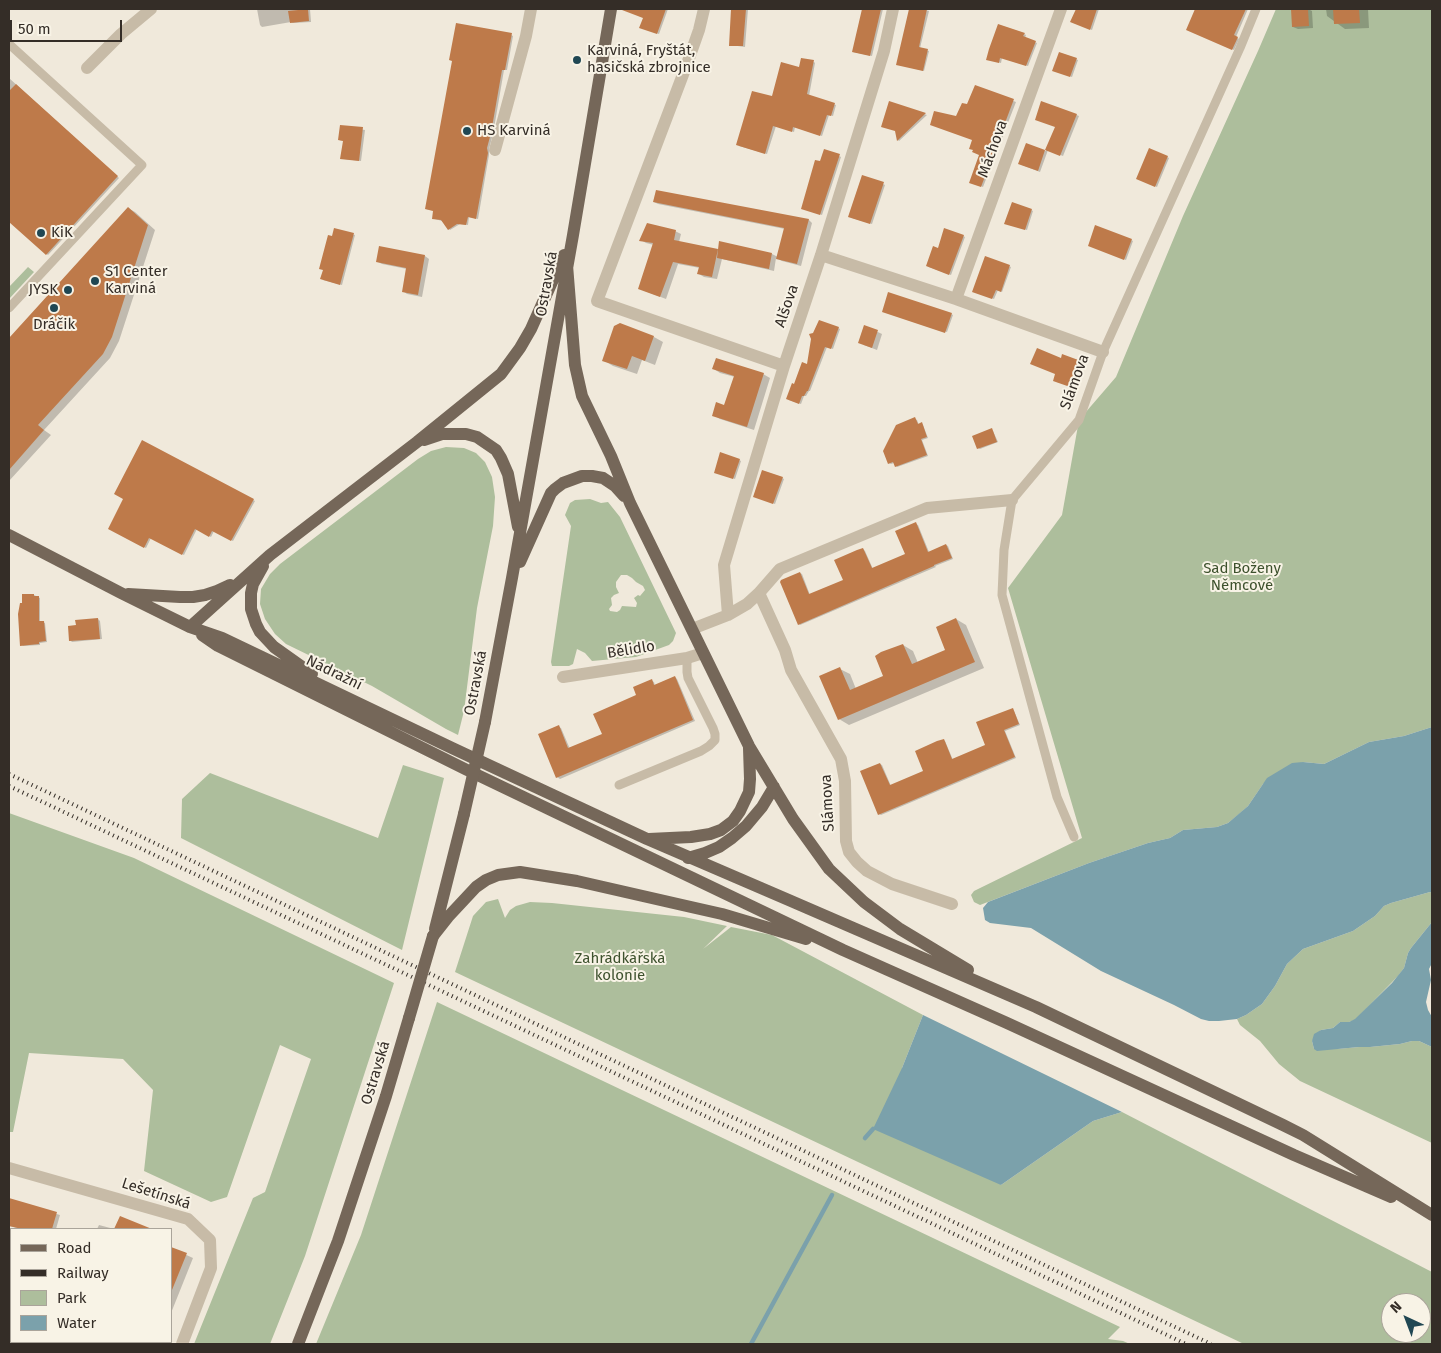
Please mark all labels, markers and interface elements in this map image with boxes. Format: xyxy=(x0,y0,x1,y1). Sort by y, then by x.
scale bar xyxy=(12,10,125,42)
text: 50 m xyxy=(18,20,51,38)
place label: Karviná, Fryštát, hasičská zbrojnice xyxy=(587,42,711,77)
marker: Karviná, Fryštát, hasičská zbrojnice xyxy=(571,54,583,66)
street label: Máchova xyxy=(974,118,1012,180)
place label: HS Karviná xyxy=(477,122,551,140)
marker: HS Karviná xyxy=(461,125,473,137)
place label: KiK xyxy=(51,224,73,242)
marker: KiK xyxy=(35,227,47,239)
street label: Ostravská xyxy=(532,250,562,318)
place label: S1 Center Karviná xyxy=(105,263,167,298)
marker: S1 Center Karviná xyxy=(89,275,101,287)
place label: JYSK xyxy=(28,281,58,299)
street label: Alšova xyxy=(771,282,803,330)
marker: JYSK xyxy=(62,284,74,296)
marker: Dráčik xyxy=(48,302,60,314)
place label: Dráčik xyxy=(33,316,75,334)
street label: Slámova xyxy=(1057,352,1093,412)
park label: Sad Boženy Němcové xyxy=(1203,560,1281,595)
street label: Bělidlo xyxy=(606,637,656,663)
street label: Ostravská xyxy=(461,649,491,717)
street label: Nádražní xyxy=(303,652,365,694)
street label: Slámova xyxy=(818,774,838,832)
park label: Zahrádkářská kolonie xyxy=(575,950,665,985)
street label: Ostravská xyxy=(358,1039,394,1107)
street label: Lešetínská xyxy=(119,1174,193,1214)
legend xyxy=(10,1228,172,1343)
text: Road xyxy=(57,1239,92,1257)
text: Railway xyxy=(57,1264,109,1282)
text: Park xyxy=(57,1289,87,1307)
north arrow xyxy=(1381,1293,1431,1343)
text: N xyxy=(1387,1298,1405,1317)
text: Water xyxy=(57,1314,96,1332)

